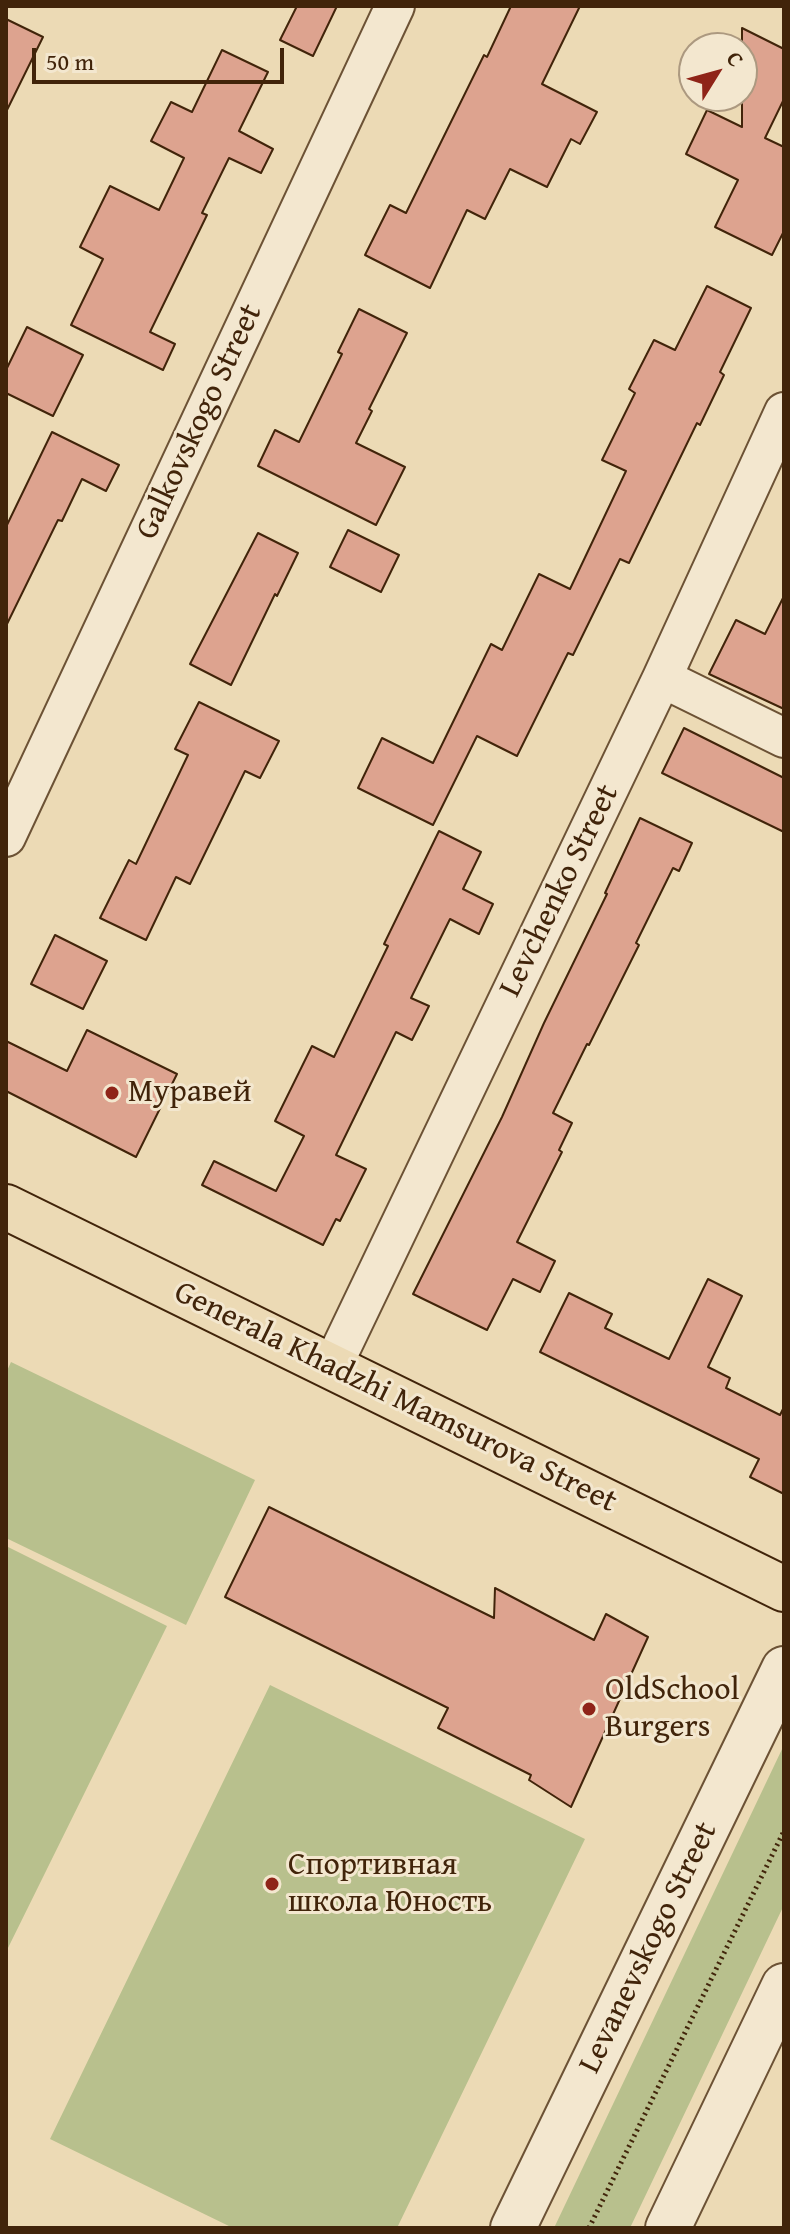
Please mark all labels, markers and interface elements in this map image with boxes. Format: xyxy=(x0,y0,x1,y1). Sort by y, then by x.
scale bar xyxy=(36,32,288,82)
north arrow xyxy=(678,32,758,112)
text: 50 m xyxy=(46,44,94,79)
text: С xyxy=(719,44,752,73)
street label: Galkovskogo Street xyxy=(129,298,271,546)
street label: Levchenko Street xyxy=(492,779,628,1003)
place label: Муравей xyxy=(128,1074,252,1112)
marker: Муравей xyxy=(103,1084,121,1102)
street label: Generala Khadzhi Mamsurova Street xyxy=(168,1274,622,1522)
place label: OldSchool Burgers xyxy=(605,1672,739,1747)
marker: OldSchool Burgers xyxy=(580,1700,598,1718)
street label: Levanevskogo Street xyxy=(572,1816,726,2080)
place label: Спортивная школа Юность xyxy=(288,1847,492,1922)
marker: Спортивная школа Юность xyxy=(263,1875,281,1893)

